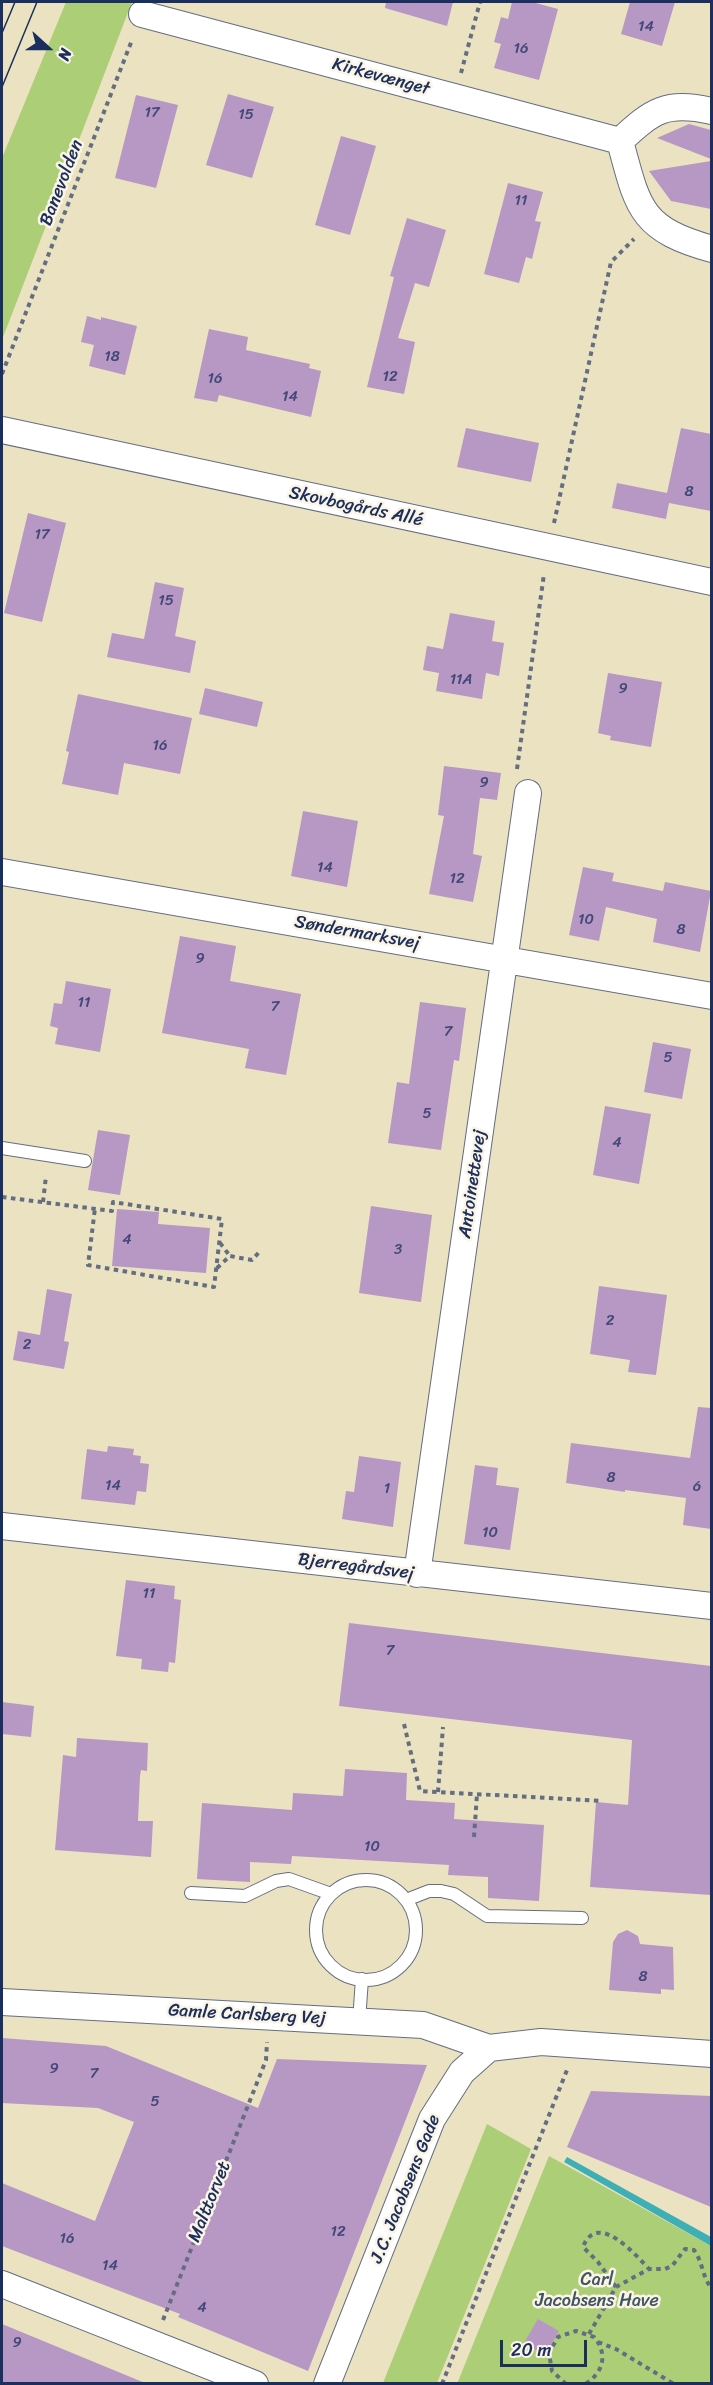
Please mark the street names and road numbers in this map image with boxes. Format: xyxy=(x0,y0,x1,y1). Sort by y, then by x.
street label: Kirkevænget xyxy=(330,54,432,100)
street label: Banevolden xyxy=(36,137,88,229)
street label: Skovbogårds Allé xyxy=(287,482,425,532)
street label: Søndermarksvej xyxy=(293,911,421,955)
street label: Antoinettevej xyxy=(455,1128,491,1240)
street label: Bjerregårdsvej xyxy=(297,1549,415,1585)
street label: Gamle Carlsberg Vej xyxy=(168,2000,326,2030)
street label: J.C. Jacobsens Gade xyxy=(366,2112,446,2266)
street label: Malttorvet xyxy=(184,2158,236,2246)

